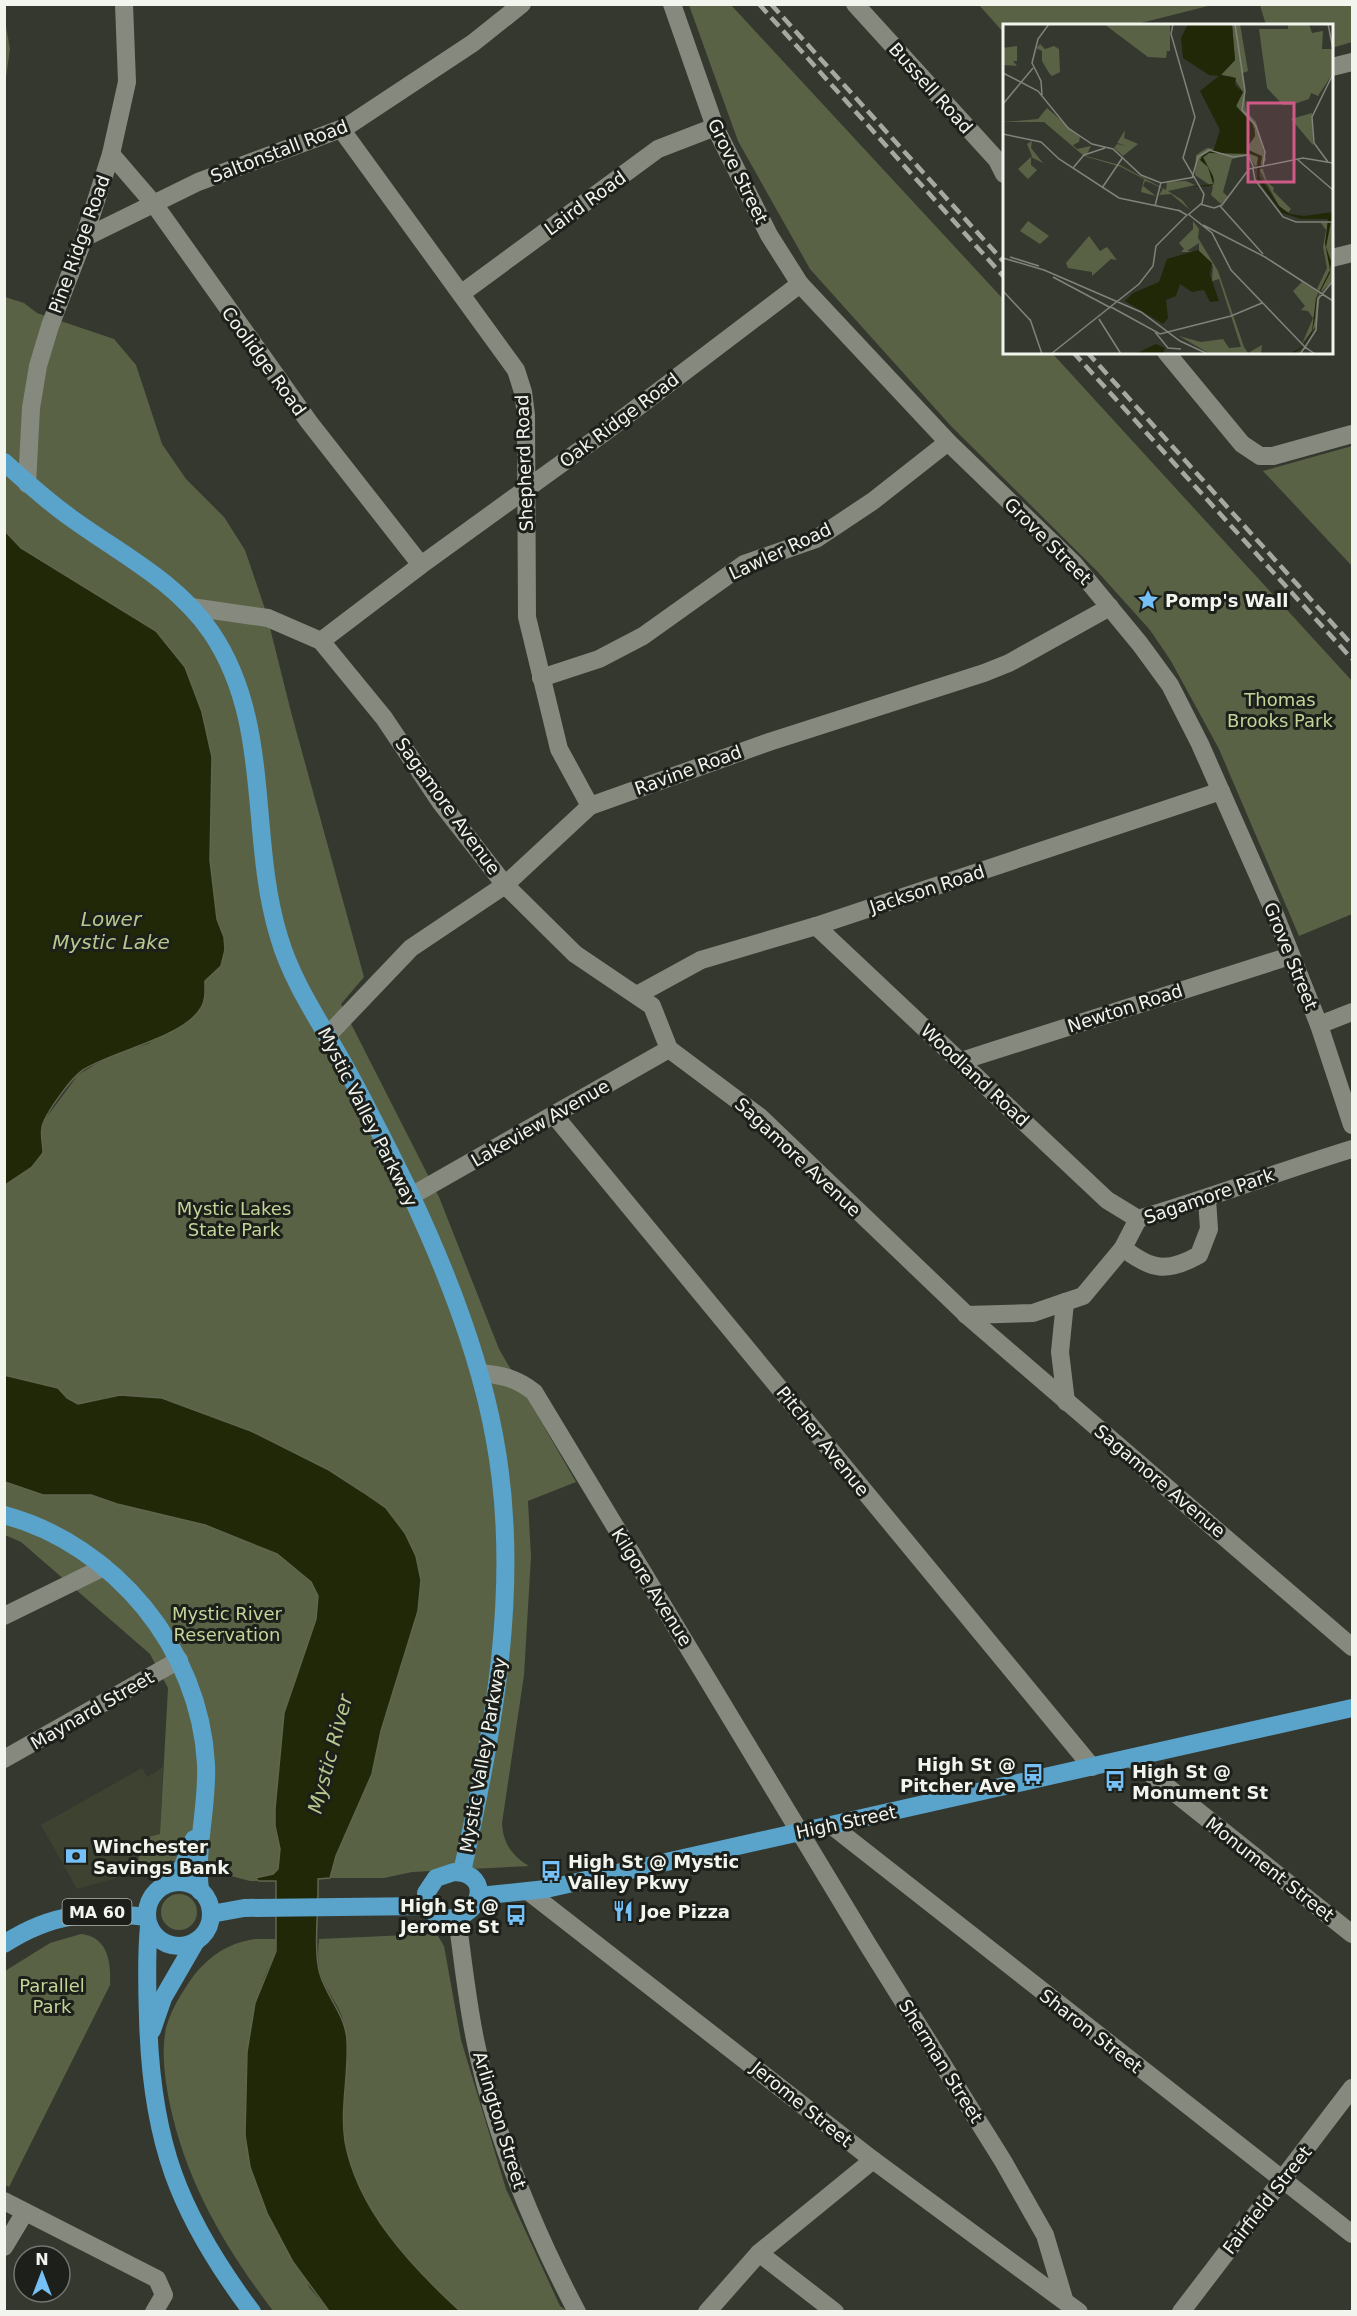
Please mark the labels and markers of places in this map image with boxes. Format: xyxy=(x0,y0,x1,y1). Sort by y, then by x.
place icon: Pomp's Wall xyxy=(1136,588,1160,612)
place label: Pomp's Wall xyxy=(1165,590,1288,611)
place label: High St @ Pitcher Ave xyxy=(900,1754,1016,1796)
place label: High St @ Monument St xyxy=(1132,1761,1269,1803)
bus stop icon: High St @ Pitcher Ave xyxy=(1021,1762,1045,1786)
bus stop icon: High St @ Monument St xyxy=(1103,1769,1127,1793)
place label: Winchester Savings Bank xyxy=(93,1836,230,1878)
bank icon: Winchester Savings Bank xyxy=(64,1844,88,1868)
place label: High St @ Mystic Valley Pkwy xyxy=(568,1851,739,1893)
bus stop icon: High St @ Mystic Valley Pkwy xyxy=(539,1859,563,1883)
place label: High St @ Jerome St xyxy=(398,1895,499,1937)
restaurant icon: Joe Pizza xyxy=(611,1899,635,1923)
place label: Joe Pizza xyxy=(638,1901,730,1922)
bus stop icon: High St @ Jerome St xyxy=(504,1903,528,1927)

